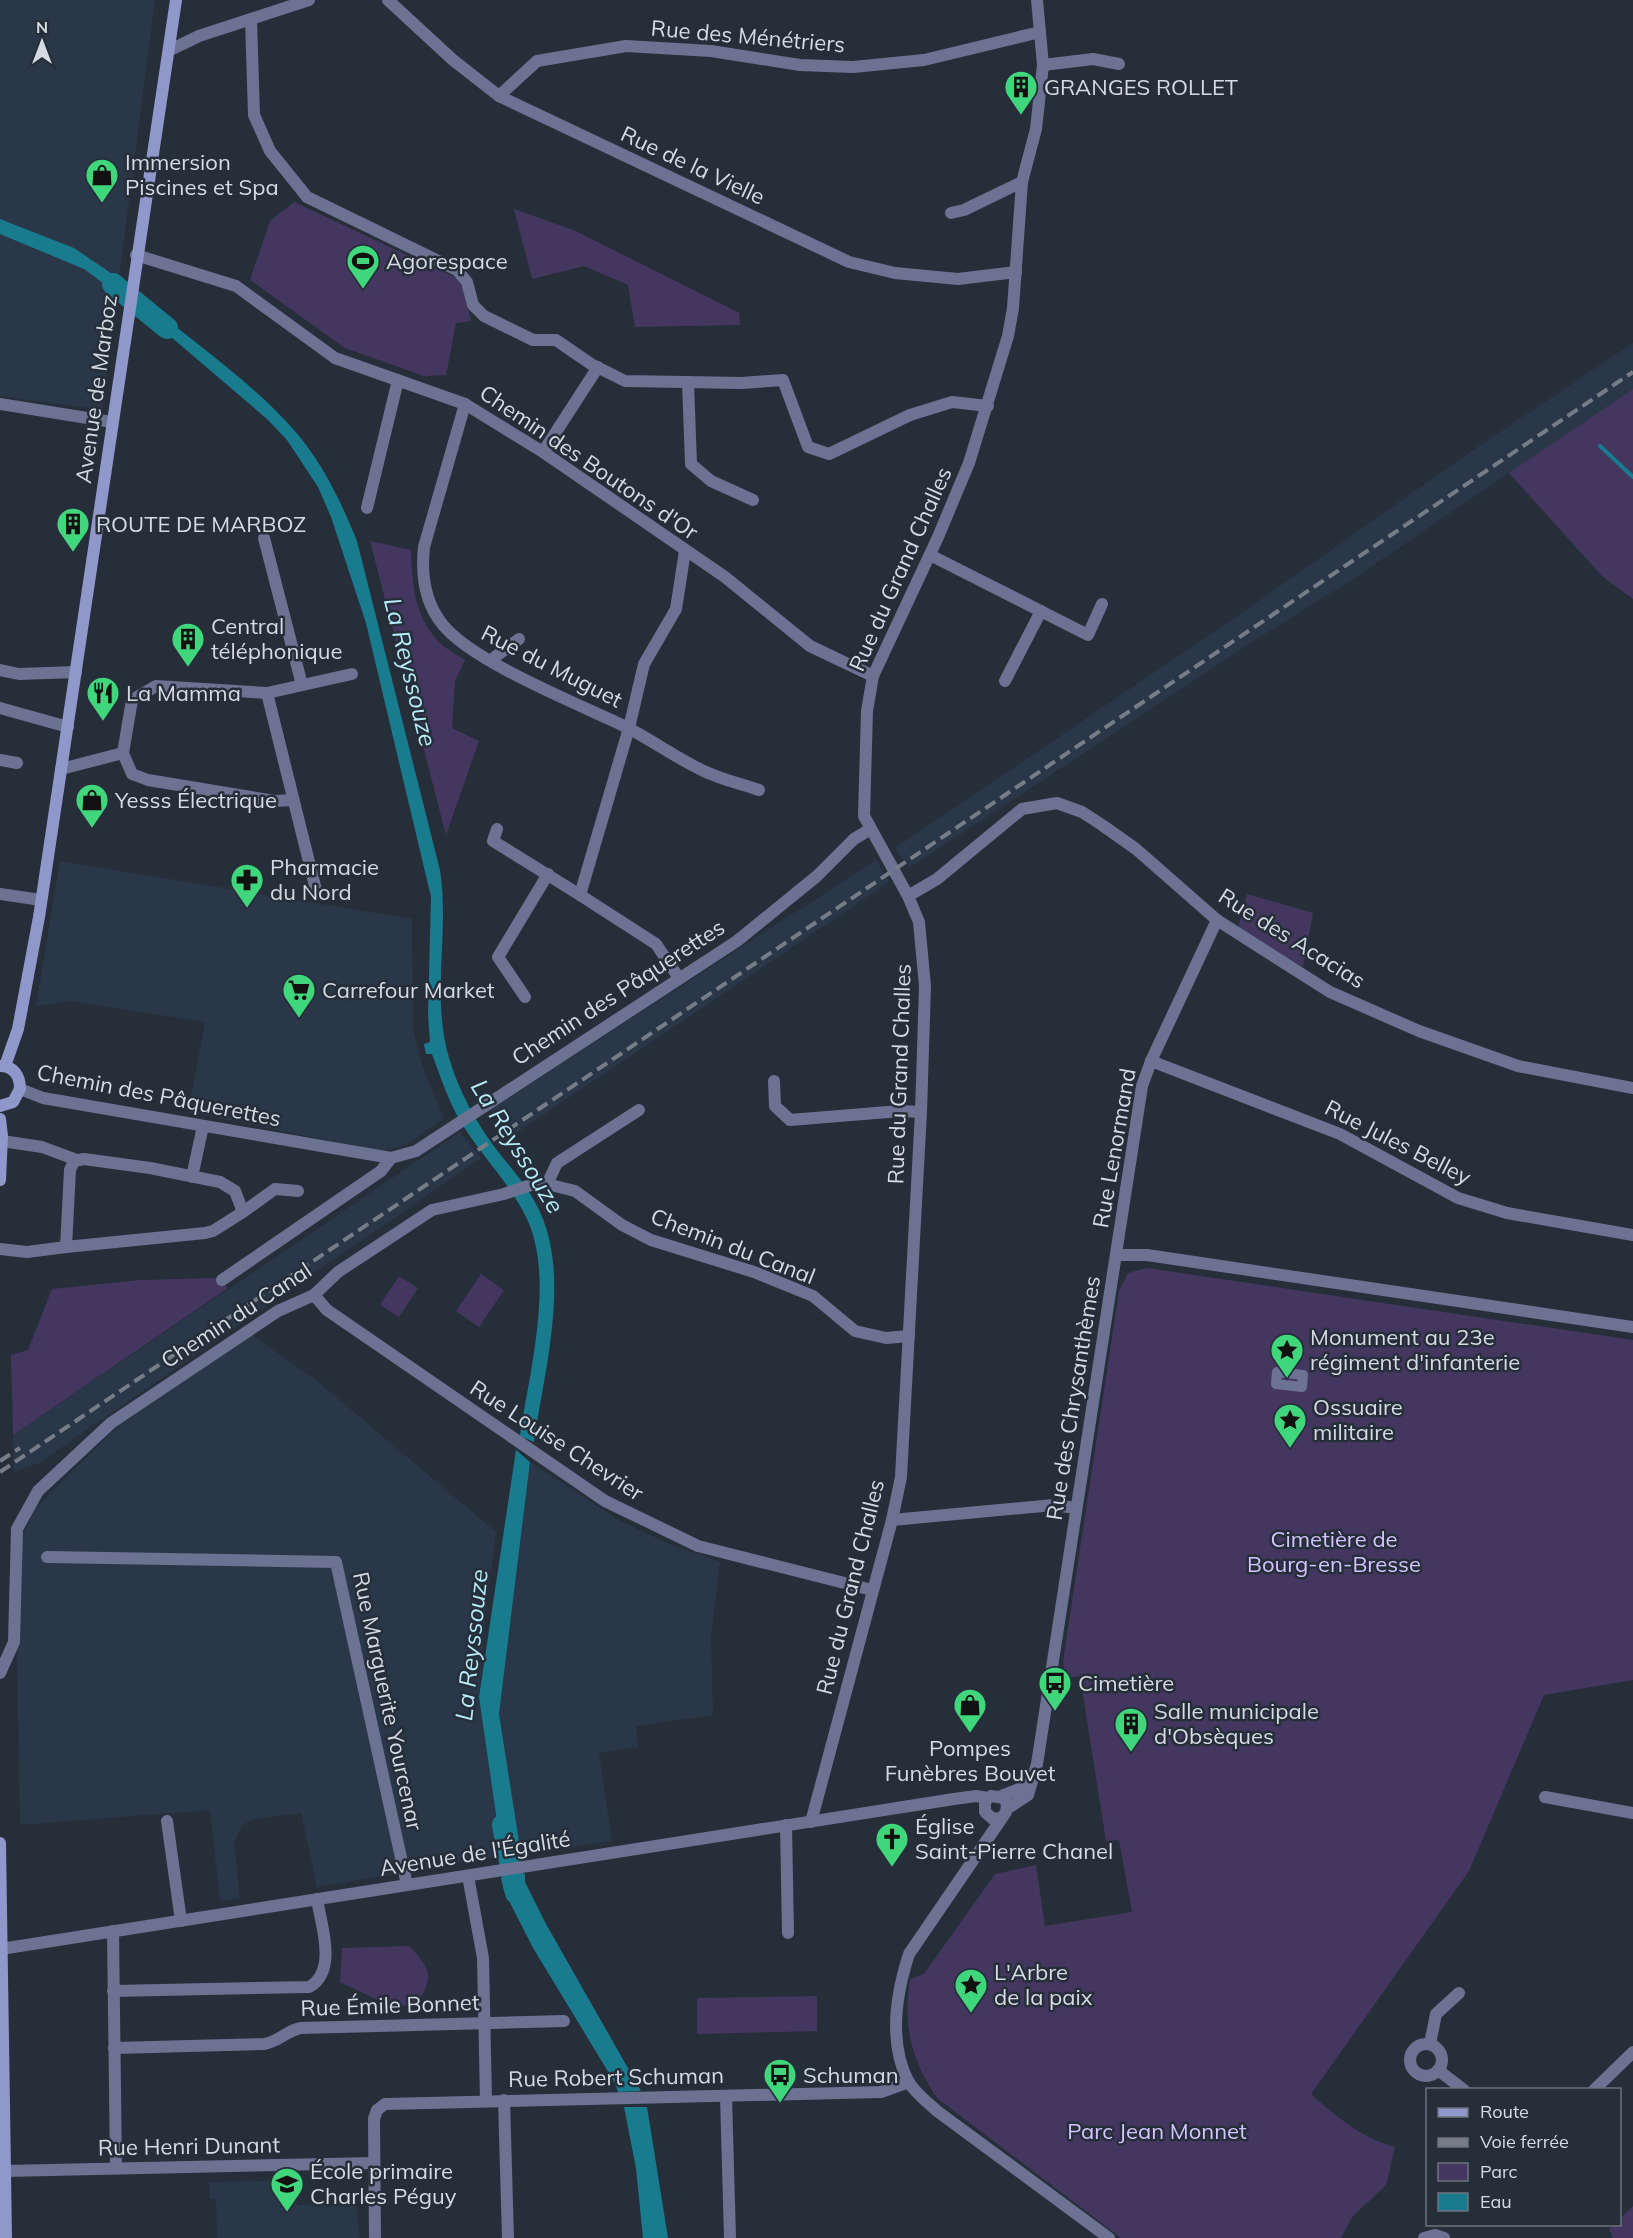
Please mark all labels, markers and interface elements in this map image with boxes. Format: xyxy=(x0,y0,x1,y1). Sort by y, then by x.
north arrow xyxy=(12,12,72,72)
street label: Rue des Ménétriers xyxy=(650,14,846,58)
text: N xyxy=(36,17,48,37)
building icon: GRANGES ROLLET xyxy=(1003,69,1039,116)
place label: GRANGES ROLLET xyxy=(1044,73,1238,101)
street label: Rue de la Vielle xyxy=(617,119,769,211)
place label: Immersion Piscines et Spa xyxy=(125,148,279,201)
shop icon: Immersion Piscines et Spa xyxy=(84,157,120,204)
sports icon: Agorespace xyxy=(345,243,381,290)
place label: Agorespace xyxy=(386,247,508,275)
street label: Avenue de Marboz xyxy=(69,293,123,485)
street label: Chemin des Boutons d'Or xyxy=(474,378,704,546)
street label: Rue du Grand Challes xyxy=(842,462,958,676)
building icon: ROUTE DE MARBOZ xyxy=(55,506,91,553)
place label: ROUTE DE MARBOZ xyxy=(96,510,306,538)
water label: La Reyssouze xyxy=(378,595,444,749)
place label: Central téléphonique xyxy=(211,612,342,665)
street label: Rue du Muguet xyxy=(477,618,627,714)
building icon: Central téléphonique xyxy=(170,621,206,668)
restaurant icon: La Mamma xyxy=(85,675,121,722)
place label: La Mamma xyxy=(126,679,241,707)
shop icon: Yesss Électrique xyxy=(74,782,110,829)
place label: Yesss Électrique xyxy=(114,786,277,814)
place label: Pharmacie du Nord xyxy=(270,853,379,906)
pharmacy icon: Pharmacie du Nord xyxy=(229,862,265,909)
street label: Rue des Acacias xyxy=(1213,882,1371,994)
street label: Chemin des Pâquerettes xyxy=(506,913,730,1071)
street label: Rue du Grand Challes xyxy=(881,963,917,1185)
supermarket icon: Carrefour Market xyxy=(281,972,317,1019)
place label: Carrefour Market xyxy=(322,976,495,1004)
street label: Chemin des Pâquerettes xyxy=(35,1058,283,1132)
street label: Rue Lenormand xyxy=(1086,1066,1142,1230)
water label: La Reyssouze xyxy=(465,1074,571,1218)
street label: Rue Jules Belley xyxy=(1320,1093,1476,1191)
street label: Chemin du Canal xyxy=(647,1202,819,1290)
street label: Chemin du Canal xyxy=(155,1256,317,1374)
street label: Rue des Chrysanthèmes xyxy=(1040,1274,1106,1522)
place label: Monument au 23e régiment d'infanterie xyxy=(1310,1323,1520,1376)
place icon: Monument au 23e régiment d'infanterie xyxy=(1269,1332,1305,1379)
street label: Rue Louise Chevrier xyxy=(465,1373,649,1507)
place label: Ossuaire militaire xyxy=(1313,1393,1403,1446)
place icon: Ossuaire militaire xyxy=(1272,1402,1308,1449)
street label: Rue du Grand Challes xyxy=(810,1477,890,1697)
park label: Cimetière de Bourg-en-Bresse xyxy=(1247,1525,1421,1578)
water label: La Reyssouze xyxy=(448,1568,494,1722)
street label: Rue Marguerite Yourcenar xyxy=(347,1569,429,1833)
bus stop icon: Cimetière xyxy=(1037,1665,1073,1712)
place label: Cimetière xyxy=(1078,1669,1174,1697)
shop icon: Pompes Funèbres Bouvet xyxy=(952,1687,988,1734)
place label: Salle municipale d'Obsèques xyxy=(1154,1697,1319,1750)
building icon: Salle municipale d'Obsèques xyxy=(1113,1706,1149,1753)
place label: Pompes Funèbres Bouvet xyxy=(885,1734,1056,1787)
place label: Église Saint-Pierre Chanel xyxy=(915,1812,1113,1865)
church icon: Église Saint-Pierre Chanel xyxy=(874,1821,910,1868)
street label: Avenue de l'Égalité xyxy=(378,1824,572,1882)
place label: L'Arbre de la paix xyxy=(994,1958,1093,2011)
place icon: L'Arbre de la paix xyxy=(953,1967,989,2014)
street label: Rue Émile Bonnet xyxy=(300,1988,480,2022)
bus stop icon: Schuman xyxy=(762,2057,798,2104)
street label: Rue Robert Schuman xyxy=(508,2061,724,2093)
place label: Schuman xyxy=(803,2061,899,2089)
legend xyxy=(1426,2088,1621,2226)
text: Route xyxy=(1480,2100,1529,2123)
park label: Parc Jean Monnet xyxy=(1067,2117,1247,2145)
street label: Rue Henri Dunant xyxy=(98,2130,281,2162)
text: Voie ferrée xyxy=(1480,2130,1569,2153)
place label: École primaire Charles Péguy xyxy=(310,2157,457,2210)
text: Parc xyxy=(1480,2160,1518,2183)
school or university icon: École primaire Charles Péguy xyxy=(269,2166,305,2213)
text: Eau xyxy=(1480,2190,1512,2213)

